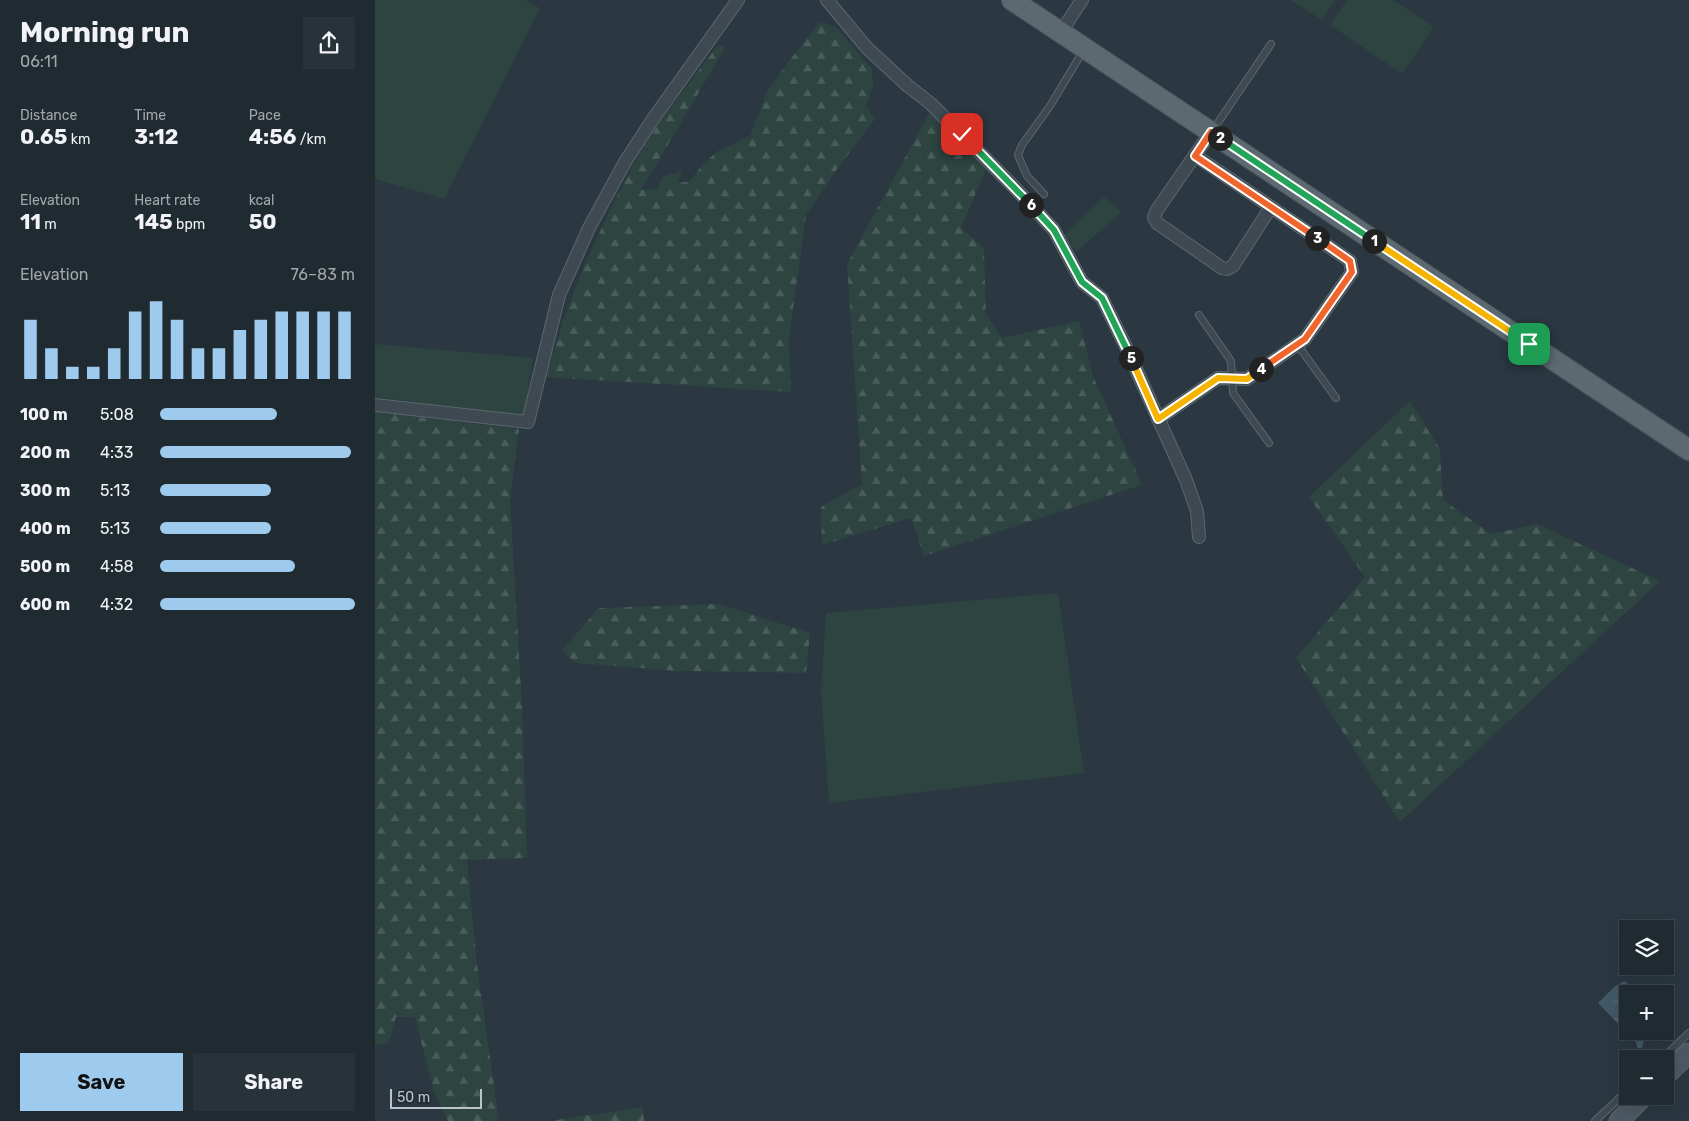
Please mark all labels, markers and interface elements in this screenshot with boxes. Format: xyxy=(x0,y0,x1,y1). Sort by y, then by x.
text: Morning run xyxy=(20,16,189,49)
button: share xyxy=(303,17,355,69)
text: 06:11 xyxy=(20,52,58,71)
text: Distance xyxy=(20,107,77,124)
text: Time xyxy=(134,107,166,124)
text: Pace xyxy=(249,107,281,124)
pin xyxy=(941,113,983,155)
icon: check xyxy=(948,120,976,148)
text: 0.65 xyxy=(20,124,67,149)
text: 3:12 xyxy=(134,124,178,149)
text: 4:56 xyxy=(249,124,296,149)
pin: 2 xyxy=(1207,126,1233,150)
text: 2 xyxy=(1216,130,1225,147)
text: km xyxy=(67,131,90,148)
text: /km xyxy=(296,131,326,148)
text: Elevation xyxy=(20,192,80,209)
text: Heart rate xyxy=(134,192,200,209)
text: kcal xyxy=(249,192,274,209)
pin: 6 xyxy=(1019,192,1043,218)
text: 6 xyxy=(1027,197,1036,214)
text: 11 xyxy=(20,209,41,234)
text: 145 xyxy=(134,209,173,234)
text: 50 xyxy=(249,209,277,234)
text: m xyxy=(41,216,57,233)
text: bpm xyxy=(173,216,205,233)
pin: 3 xyxy=(1305,226,1329,250)
pin: 1 xyxy=(1361,228,1387,254)
text: 3 xyxy=(1313,230,1322,247)
text: 1 xyxy=(1371,233,1378,250)
text: Elevation xyxy=(20,265,89,284)
text: 76–83 m xyxy=(291,265,355,284)
pin xyxy=(1508,323,1550,365)
icon: arrive xyxy=(1515,330,1543,358)
pin: 5 xyxy=(1119,346,1143,370)
text: 5 xyxy=(1127,350,1136,367)
pin: 4 xyxy=(1249,356,1273,382)
text: 4 xyxy=(1257,361,1266,378)
text: 100 m xyxy=(20,405,68,424)
text: 5:08 xyxy=(100,405,134,424)
text: 200 m xyxy=(20,443,70,462)
text: 4:33 xyxy=(100,443,133,462)
text: 300 m xyxy=(20,481,70,500)
text: 5:13 xyxy=(100,481,130,500)
text: 400 m xyxy=(20,519,71,538)
text: 5:13 xyxy=(100,519,130,538)
text: 500 m xyxy=(20,557,70,576)
text: 4:58 xyxy=(100,557,134,576)
text: 600 m xyxy=(20,595,70,614)
text: 4:32 xyxy=(100,595,133,614)
map controls xyxy=(1619,920,1674,1105)
button: layers xyxy=(1619,920,1674,975)
button: + xyxy=(1619,985,1674,1040)
button: − xyxy=(1619,1050,1674,1105)
button: Save xyxy=(20,1053,183,1111)
button: Share xyxy=(193,1053,355,1111)
scale bar xyxy=(390,1086,483,1109)
text: 50 m xyxy=(397,1089,430,1106)

